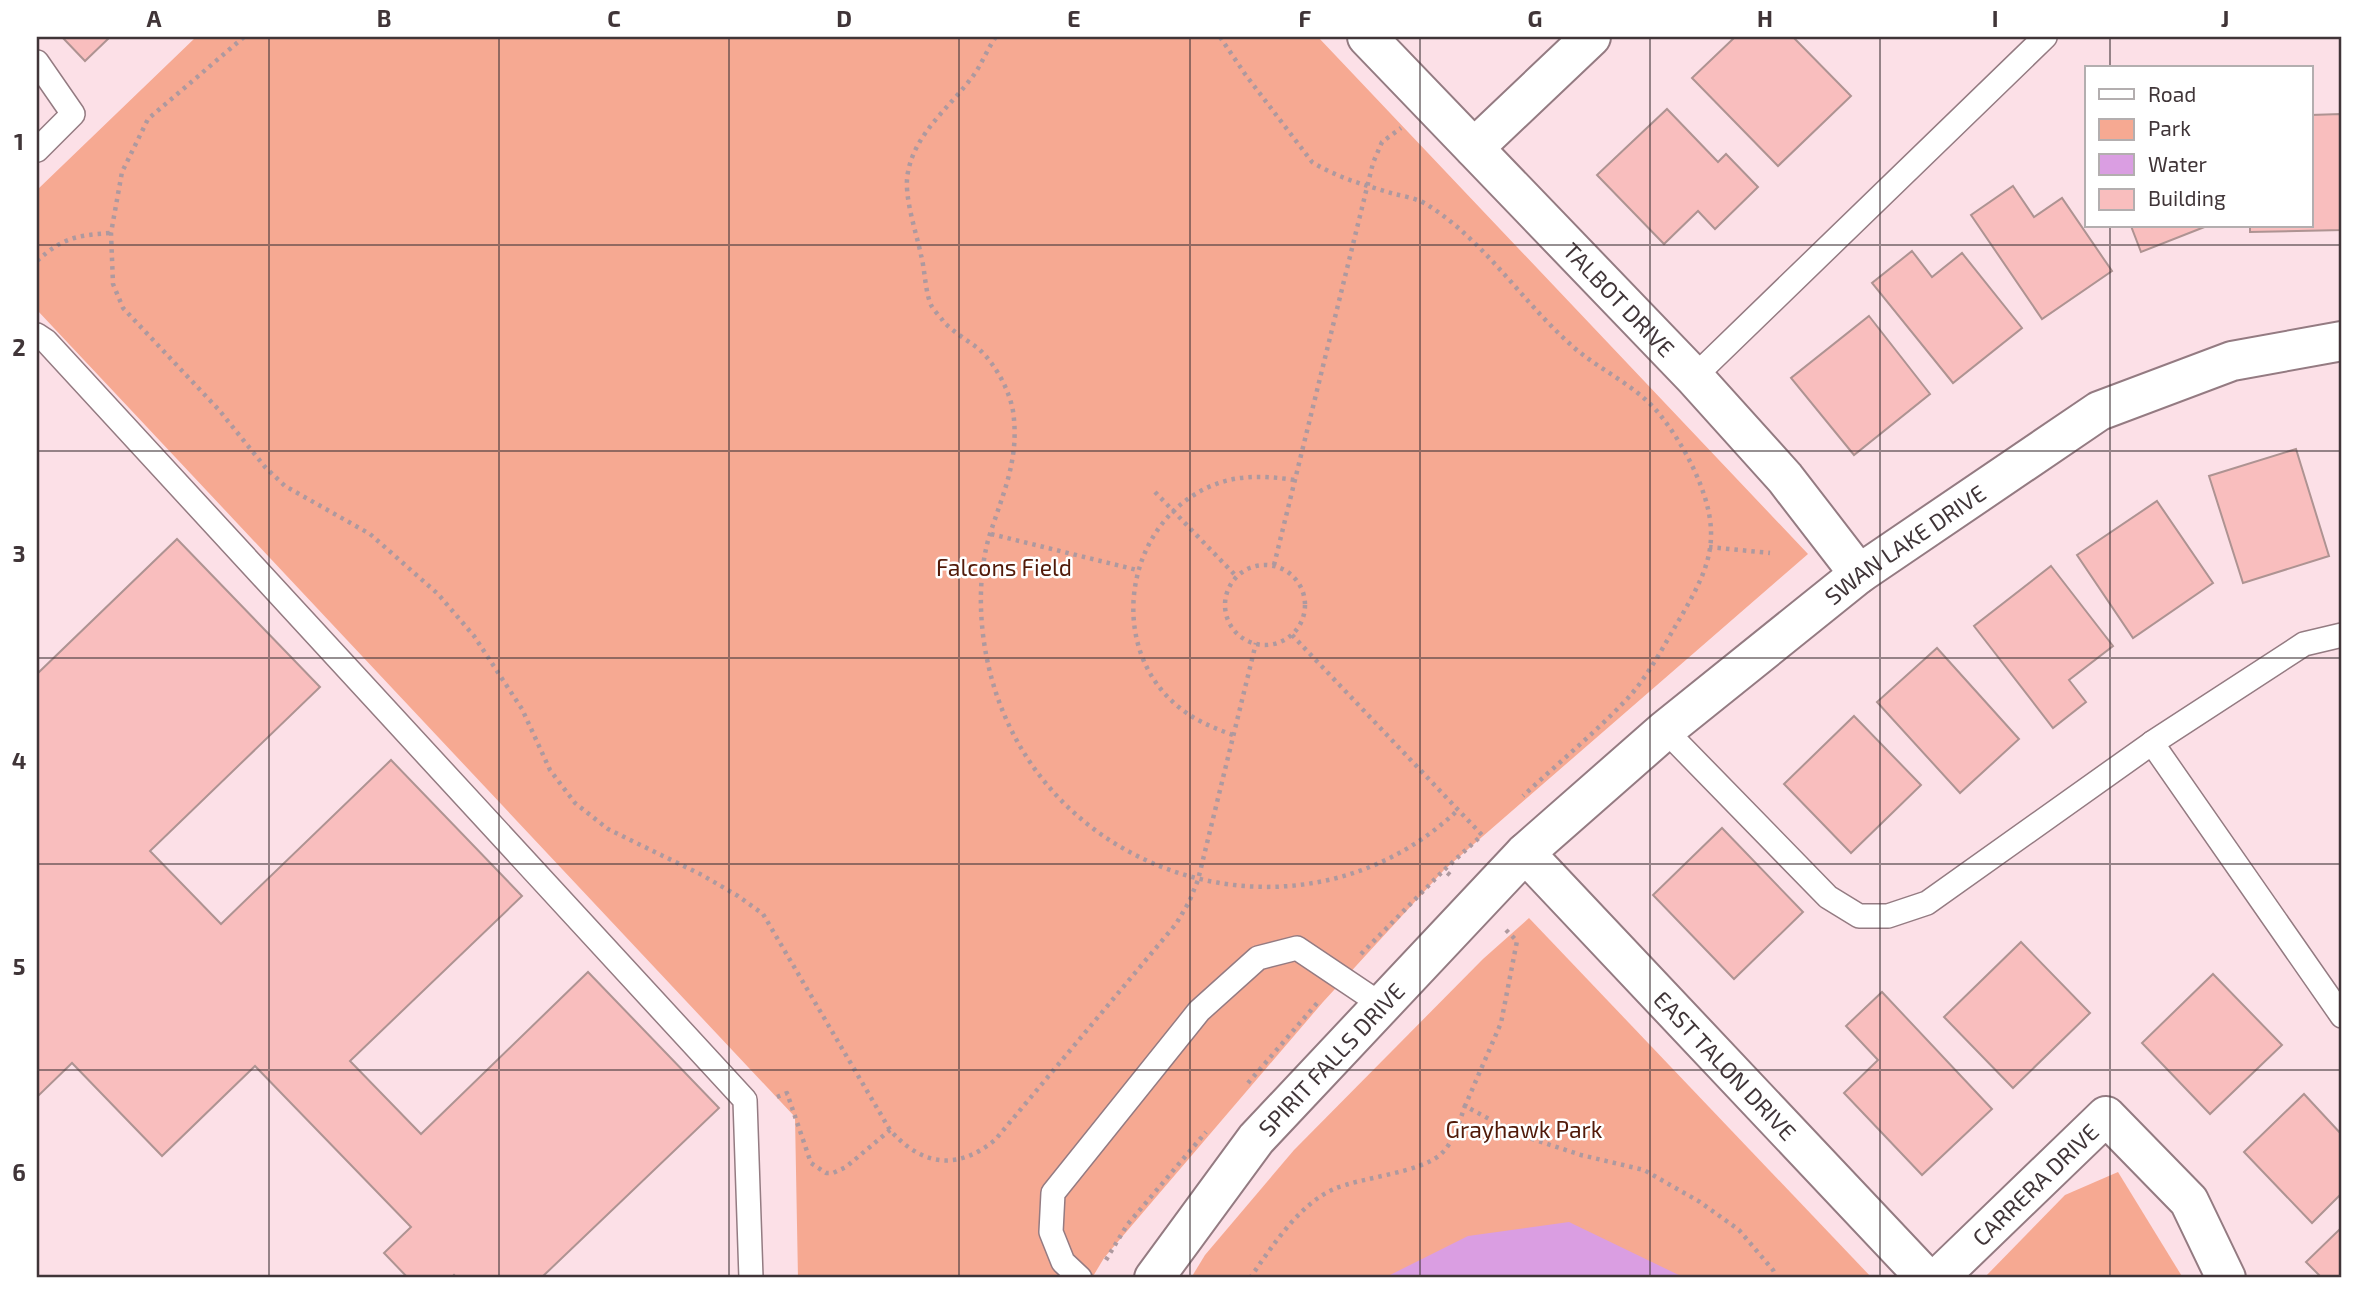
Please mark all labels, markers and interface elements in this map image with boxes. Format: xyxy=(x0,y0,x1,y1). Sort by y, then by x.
text: A xyxy=(146,4,162,32)
text: B xyxy=(377,4,391,32)
text: C xyxy=(607,4,621,32)
text: D xyxy=(836,4,852,32)
text: E xyxy=(1067,4,1081,32)
text: F xyxy=(1299,4,1312,32)
text: G xyxy=(1528,4,1542,32)
text: H xyxy=(1757,4,1773,32)
text: I xyxy=(1992,4,1998,32)
text: J xyxy=(2221,4,2229,32)
legend xyxy=(2085,66,2312,228)
text: Road xyxy=(2148,81,2196,106)
text: Park xyxy=(2148,115,2191,140)
text: 1 xyxy=(14,127,24,155)
text: Water xyxy=(2148,151,2207,176)
text: Building xyxy=(2148,185,2226,210)
street label: TALBOT DRIVE xyxy=(1558,236,1681,362)
text: 2 xyxy=(12,333,26,361)
street label: SWAN LAKE DRIVE xyxy=(1819,478,1991,610)
text: 3 xyxy=(12,539,26,567)
park label: Falcons Field xyxy=(936,553,1072,581)
text: 4 xyxy=(12,746,26,774)
text: 5 xyxy=(13,952,25,980)
street label: SPIRIT FALLS DRIVE xyxy=(1252,977,1410,1142)
street label: EAST TALON DRIVE xyxy=(1648,985,1802,1146)
park label: Grayhawk Park xyxy=(1445,1115,1603,1143)
street label: CARRERA DRIVE xyxy=(1966,1117,2104,1251)
text: 6 xyxy=(12,1158,26,1186)

